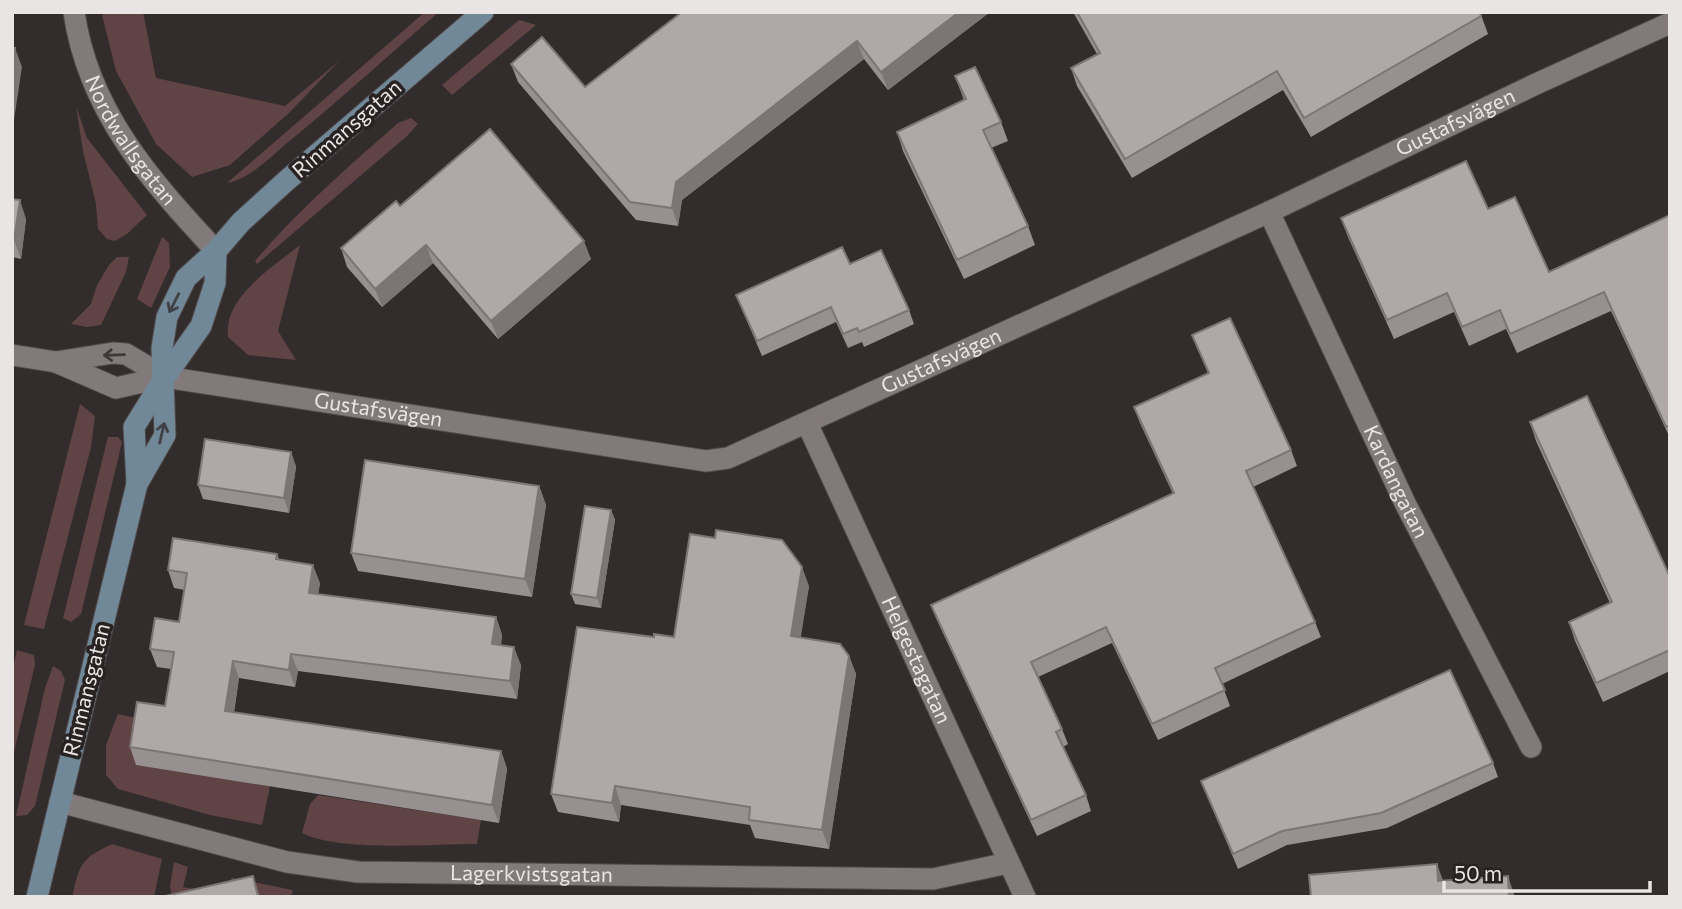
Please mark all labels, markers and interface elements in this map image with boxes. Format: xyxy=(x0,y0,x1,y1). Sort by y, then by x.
street label: Nordwallsgatan xyxy=(81,71,183,209)
street label: Rinmansgatan xyxy=(286,74,406,182)
street label: Gustafsvägen xyxy=(1391,82,1519,160)
one-way arrow xyxy=(167,292,180,313)
street label: Gustafsvägen xyxy=(876,322,1005,398)
one-way arrow xyxy=(102,348,125,361)
street label: Gustafsvägen xyxy=(313,386,444,431)
street label: Kardangatan xyxy=(1359,421,1435,542)
one-way arrow xyxy=(156,423,169,445)
street label: Helgestagatan xyxy=(877,592,957,727)
street label: Rinmansgatan xyxy=(57,621,114,759)
scale bar xyxy=(1444,850,1650,894)
street label: Lagerkvistsgatan xyxy=(450,859,613,886)
text: 50 m xyxy=(1454,860,1502,885)

